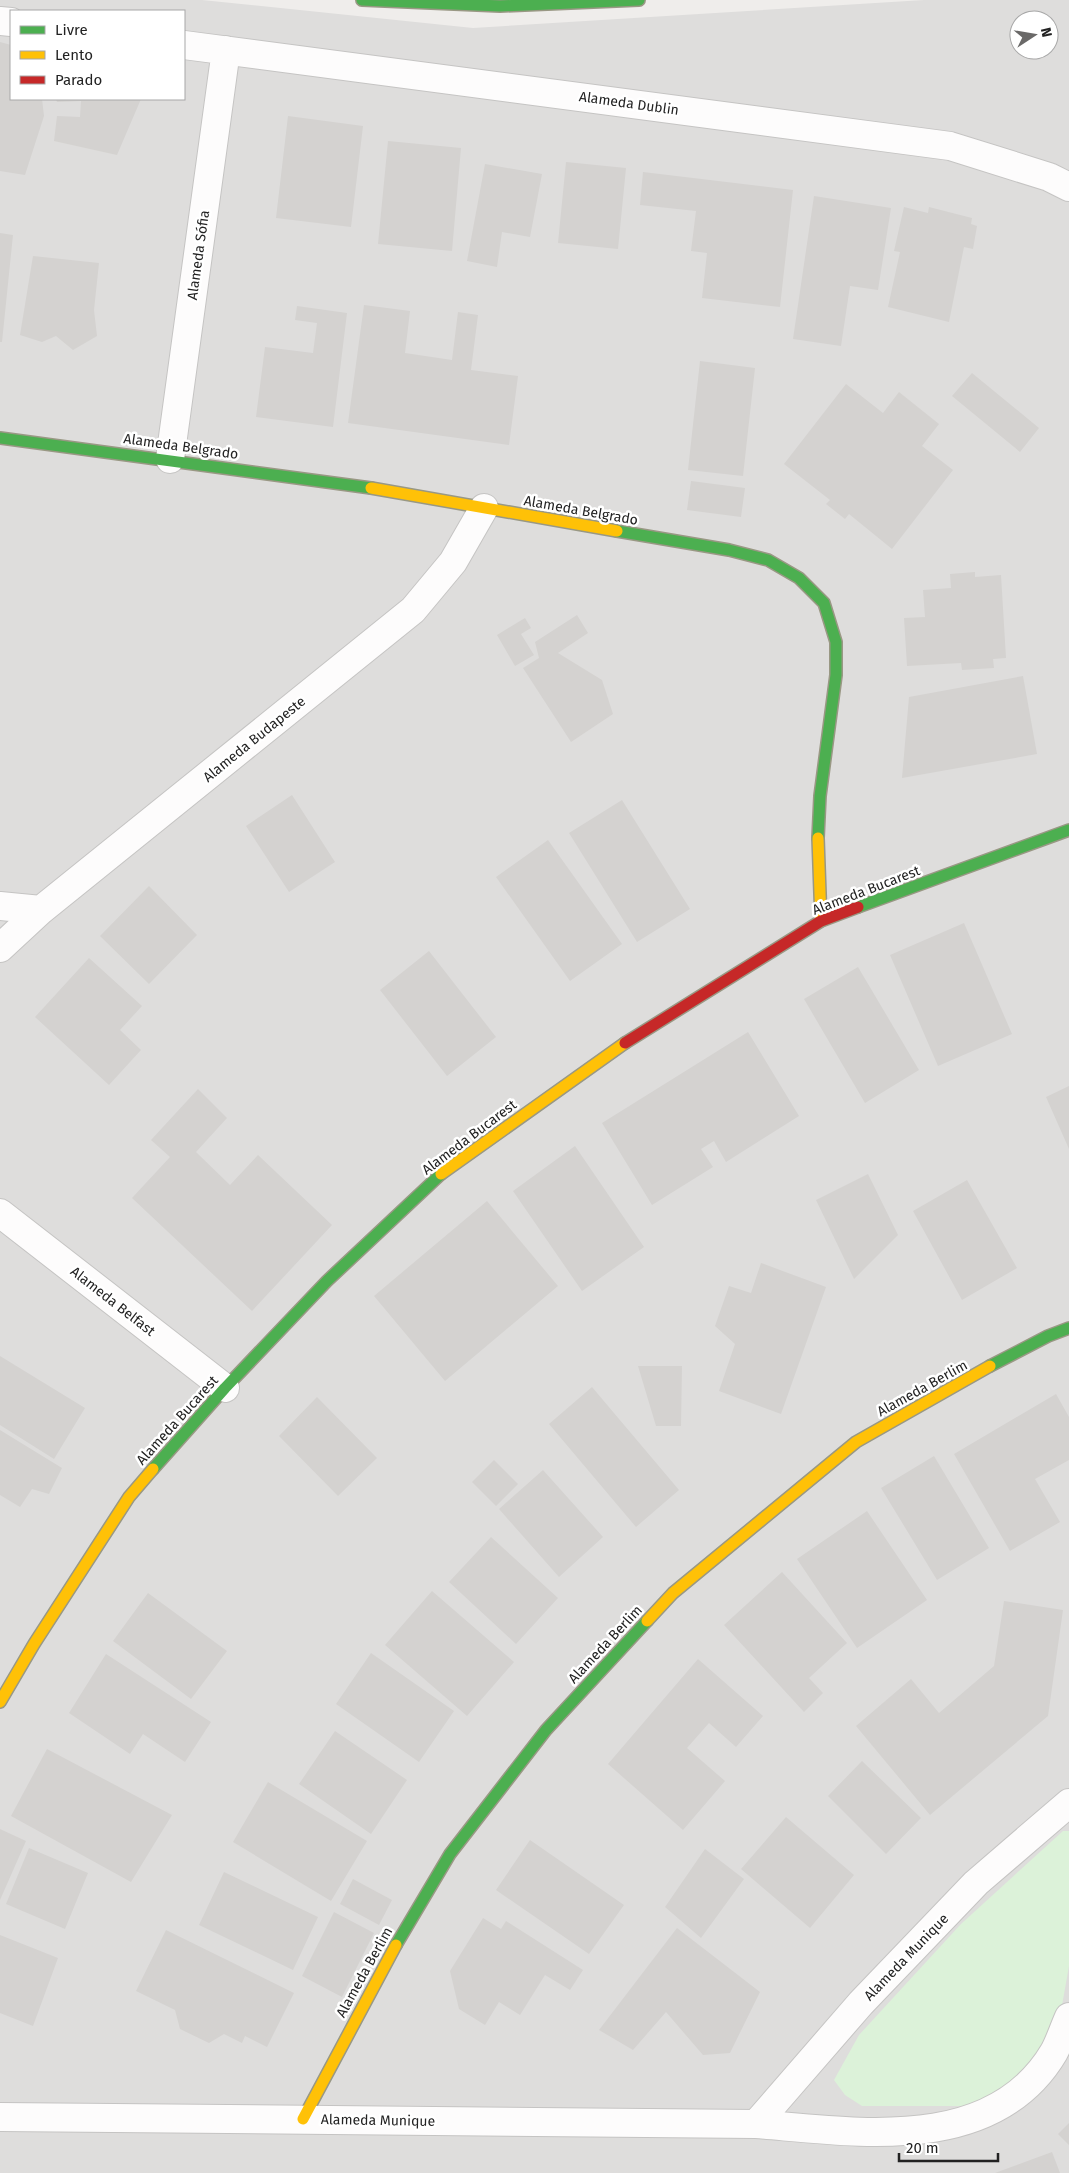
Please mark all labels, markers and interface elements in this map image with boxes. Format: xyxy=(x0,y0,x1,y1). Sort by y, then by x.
legend xyxy=(10,10,185,100)
north arrow xyxy=(1009,10,1059,60)
text: Livre xyxy=(55,21,88,39)
text: N xyxy=(1037,26,1056,39)
text: Lento xyxy=(55,46,93,64)
text: Parado xyxy=(55,71,102,89)
street label: Alameda Dublin xyxy=(578,88,680,119)
street label: Alameda Sófia xyxy=(184,209,213,301)
street label: Alameda Belgrado xyxy=(123,430,239,463)
street label: Alameda Belgrado xyxy=(523,492,639,529)
street label: Alameda Budapeste xyxy=(200,693,309,786)
street label: Alameda Bucarest xyxy=(810,862,923,919)
street label: Alameda Bucarest xyxy=(419,1096,521,1179)
street label: Alameda Belfast xyxy=(67,1263,159,1340)
street label: Alameda Berlim xyxy=(874,1357,970,1420)
street label: Alameda Bucarest xyxy=(133,1372,222,1468)
street label: Alameda Berlim xyxy=(565,1602,646,1687)
street label: Alameda Munique xyxy=(861,1910,952,2004)
street label: Alameda Berlim xyxy=(333,1924,396,2020)
street label: Alameda Munique xyxy=(321,2111,435,2130)
scale bar xyxy=(899,2130,998,2162)
text: 20 m xyxy=(906,2139,939,2157)

